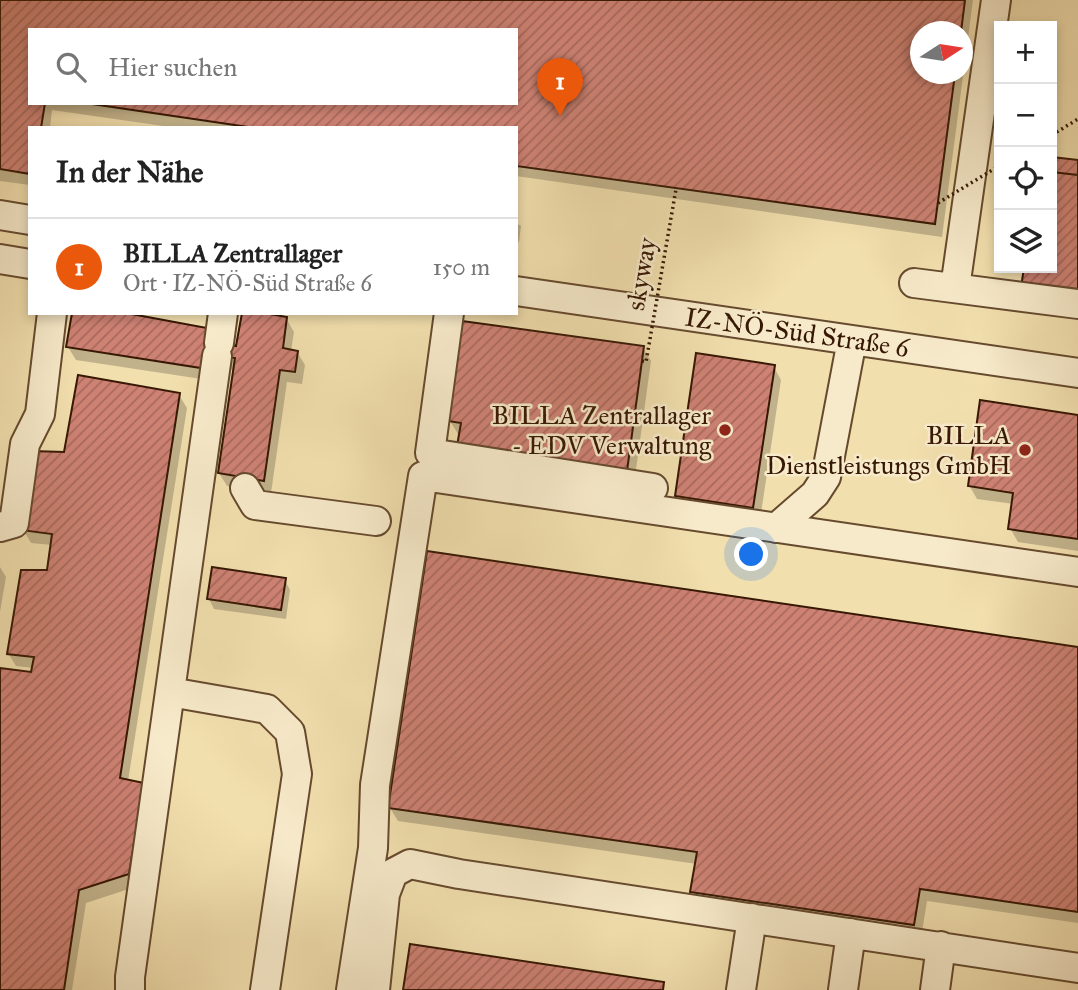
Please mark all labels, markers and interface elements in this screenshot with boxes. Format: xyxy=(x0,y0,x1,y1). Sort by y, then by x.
north arrow xyxy=(910,21,973,84)
map controls xyxy=(994,21,1057,273)
button: + xyxy=(994,21,1057,84)
search box xyxy=(28,28,518,105)
icon: search xyxy=(52,48,90,86)
text: Hier suchen xyxy=(108,51,237,83)
pin: 1 xyxy=(537,58,583,116)
button: − xyxy=(994,84,1057,147)
button: locate xyxy=(994,147,1057,210)
text: In der Nähe xyxy=(56,154,204,190)
button: layers xyxy=(994,210,1057,273)
street label: skyway xyxy=(619,234,663,313)
text: BILLA Zentrallager xyxy=(123,237,342,269)
text: 1 xyxy=(74,253,84,281)
text: 150 m xyxy=(433,253,490,281)
text: Ort · IZ-NÖ-Süd Straße 6 xyxy=(123,269,372,297)
street label: IZ-NÖ-Süd Straße 6 xyxy=(683,300,912,364)
place label: BILLA Zentrallager - EDV Verwaltung xyxy=(492,399,712,461)
place label: BILLA Dienstleistungs GmbH xyxy=(766,419,1011,481)
marker: BILLA Zentrallager - EDV Verwaltung xyxy=(717,422,733,438)
marker: BILLA Dienstleistungs GmbH xyxy=(1017,442,1033,458)
your location xyxy=(734,537,768,571)

